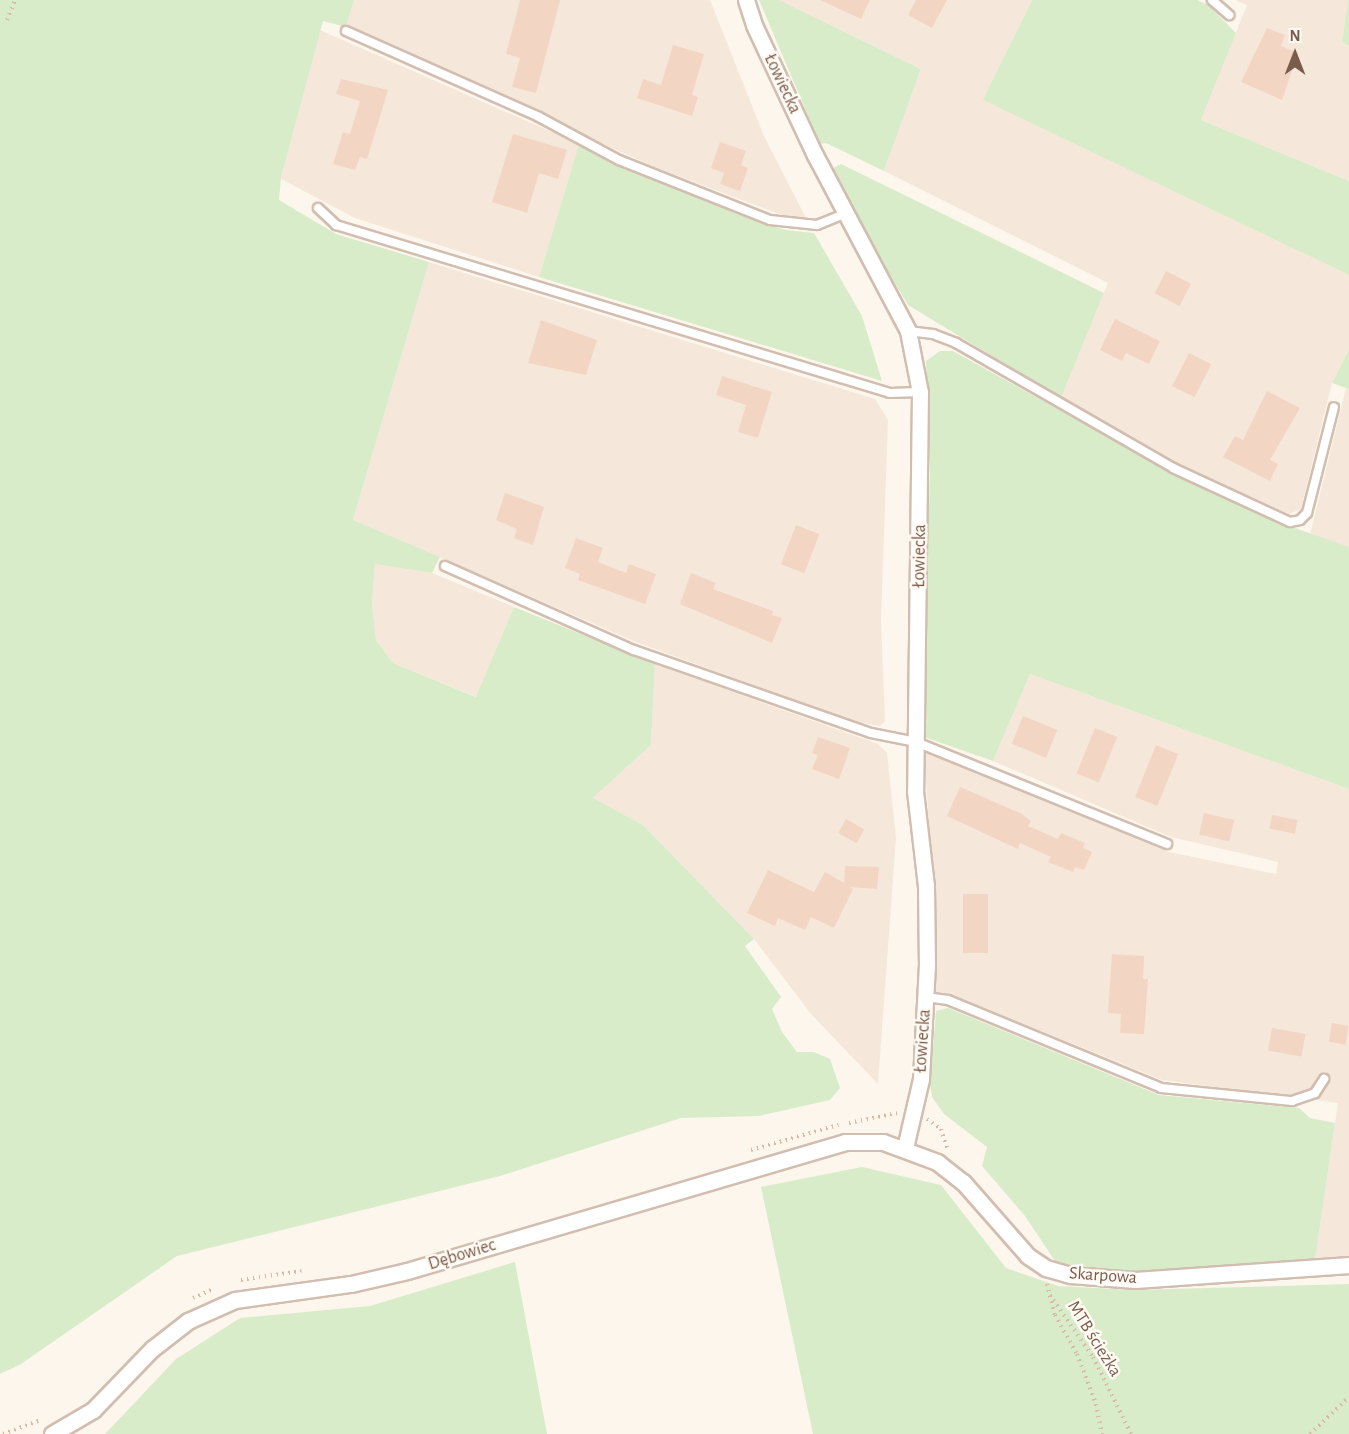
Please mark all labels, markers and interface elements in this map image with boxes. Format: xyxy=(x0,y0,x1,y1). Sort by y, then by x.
north arrow xyxy=(1265,24,1325,84)
text: N xyxy=(1289,28,1301,44)
street label: Łowiecka xyxy=(759,50,805,118)
street label: Łowiecka xyxy=(909,524,931,588)
street label: Łowiecka xyxy=(910,1008,936,1074)
street label: Dębowiec xyxy=(426,1235,498,1275)
street label: Skarpowa xyxy=(1068,1263,1138,1289)
street label: MTB ścieżka xyxy=(1062,1297,1126,1381)

